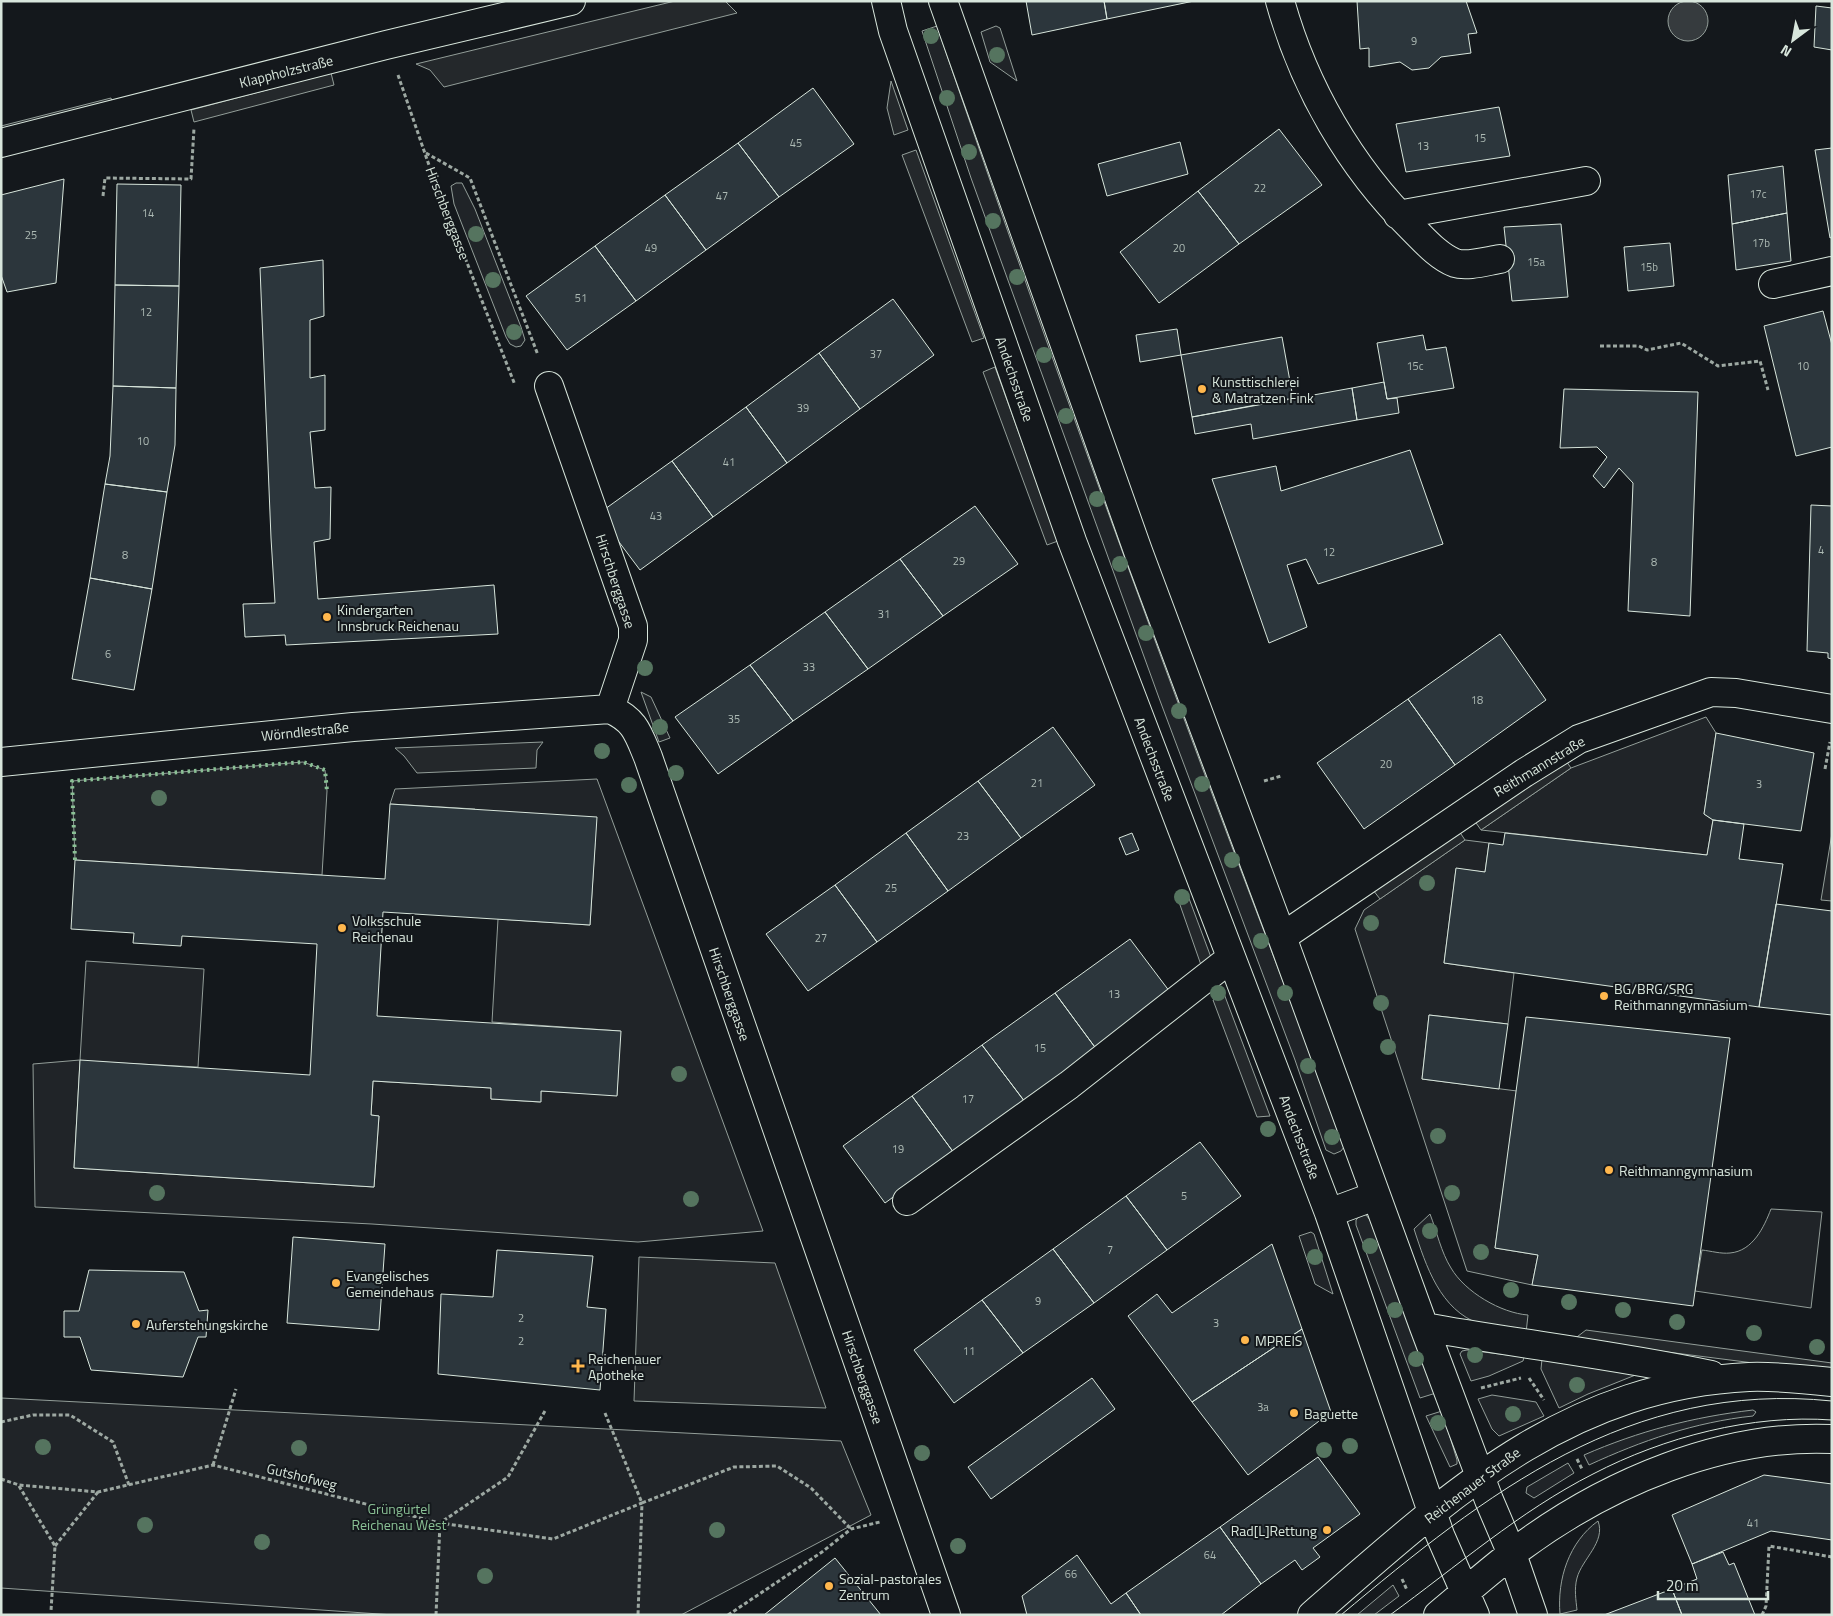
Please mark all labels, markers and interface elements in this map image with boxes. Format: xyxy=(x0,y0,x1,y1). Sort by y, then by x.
north arrow xyxy=(1768,15,1818,65)
house number: 9 xyxy=(1411,33,1417,49)
text: N xyxy=(1776,40,1796,63)
street label: Klappholzstraße xyxy=(237,49,335,93)
house number: 15 xyxy=(1474,130,1486,146)
house number: 45 xyxy=(790,135,802,151)
house number: 13 xyxy=(1417,138,1429,154)
street label: Hirschberggasse xyxy=(421,163,475,263)
house number: 22 xyxy=(1254,180,1266,196)
house number: 17c xyxy=(1749,186,1767,202)
house number: 47 xyxy=(716,188,728,204)
house number: 14 xyxy=(142,205,154,221)
house number: 25 xyxy=(25,227,37,243)
house number: 17b xyxy=(1752,235,1770,251)
house number: 49 xyxy=(645,240,657,256)
house number: 20 xyxy=(1173,240,1185,256)
house number: 15a xyxy=(1527,254,1545,270)
house number: 15b xyxy=(1640,259,1658,275)
house number: 51 xyxy=(575,290,587,306)
house number: 12 xyxy=(140,304,152,320)
street label: Andechsstraße xyxy=(991,334,1039,424)
house number: 37 xyxy=(870,346,882,362)
house number: 15c xyxy=(1406,358,1424,374)
house number: 10 xyxy=(1797,358,1809,374)
place label: Kunsttischlerei & Matratzen Fink xyxy=(1212,371,1314,408)
marker: Kunsttischlerei & Matratzen Fink xyxy=(1196,383,1208,395)
house number: 39 xyxy=(797,400,809,416)
house number: 10 xyxy=(137,433,149,449)
house number: 41 xyxy=(723,454,735,470)
house number: 43 xyxy=(650,508,662,524)
street label: Hirschberggasse xyxy=(591,531,641,631)
house number: 4 xyxy=(1818,542,1824,558)
house number: 12 xyxy=(1323,544,1335,560)
house number: 8 xyxy=(122,547,128,563)
house number: 29 xyxy=(953,553,965,569)
house number: 8 xyxy=(1651,554,1657,570)
place label: Kindergarten Innsbruck Reichenau xyxy=(337,599,459,636)
house number: 31 xyxy=(878,606,890,622)
marker: Kindergarten Innsbruck Reichenau xyxy=(321,611,333,623)
house number: 6 xyxy=(105,646,111,662)
house number: 33 xyxy=(803,659,815,675)
house number: 18 xyxy=(1471,692,1483,708)
house number: 35 xyxy=(728,711,740,727)
street label: Andechsstraße xyxy=(1129,714,1181,804)
street label: Wörndlestraße xyxy=(260,716,350,746)
street label: Reithmannstraße xyxy=(1489,730,1589,802)
house number: 20 xyxy=(1380,756,1392,772)
house number: 21 xyxy=(1031,775,1043,791)
house number: 3 xyxy=(1756,776,1762,792)
house number: 23 xyxy=(957,828,969,844)
house number: 25 xyxy=(885,880,897,896)
place label: Volksschule Reichenau xyxy=(352,910,421,947)
marker: Volksschule Reichenau xyxy=(336,922,348,934)
house number: 27 xyxy=(815,930,827,946)
street label: Hirschberggasse xyxy=(704,944,756,1044)
place label: BG/BRG/SRG Reithmanngymnasium xyxy=(1614,978,1748,1015)
house number: 13 xyxy=(1108,986,1120,1002)
marker: BG/BRG/SRG Reithmanngymnasium xyxy=(1598,990,1610,1002)
house number: 15 xyxy=(1034,1040,1046,1056)
house number: 17 xyxy=(962,1091,974,1107)
street label: Andechsstraße xyxy=(1274,1092,1326,1182)
house number: 19 xyxy=(892,1141,904,1157)
place label: Reithmanngymnasium xyxy=(1619,1160,1753,1181)
marker: Reithmanngymnasium xyxy=(1603,1164,1615,1176)
house number: 5 xyxy=(1181,1188,1187,1204)
house number: 7 xyxy=(1107,1242,1113,1258)
place label: Evangelisches Gemeindehaus xyxy=(346,1265,434,1302)
marker: Evangelisches Gemeindehaus xyxy=(330,1277,342,1289)
house number: 9 xyxy=(1035,1293,1041,1309)
house number: 2 xyxy=(518,1310,524,1326)
place label: Auferstehungskirche xyxy=(146,1314,268,1335)
house number: 3 xyxy=(1213,1315,1219,1331)
marker: Auferstehungskirche xyxy=(130,1318,142,1330)
street label: Hirschberggasse xyxy=(837,1327,889,1427)
place label: MPREIS xyxy=(1255,1330,1302,1351)
house number: 2 xyxy=(518,1333,524,1349)
marker: MPREIS xyxy=(1239,1334,1251,1346)
house number: 11 xyxy=(963,1343,975,1359)
place label: Reichenauer Apotheke xyxy=(588,1348,661,1385)
marker: Reichenauer Apotheke xyxy=(572,1360,584,1372)
house number: 3a xyxy=(1257,1399,1269,1415)
place label: Baguette xyxy=(1304,1403,1358,1424)
marker: Baguette xyxy=(1288,1407,1300,1419)
street label: Reichenauer Straße xyxy=(1420,1442,1524,1528)
street label: Gutshofweg xyxy=(265,1457,339,1495)
park label: Grüngürtel Reichenau West xyxy=(352,1498,447,1535)
house number: 41 xyxy=(1747,1515,1759,1531)
place label: Rad[L]Rettung xyxy=(1231,1520,1317,1541)
marker: Rad[L]Rettung xyxy=(1321,1524,1333,1536)
house number: 64 xyxy=(1204,1547,1216,1563)
house number: 66 xyxy=(1065,1566,1077,1582)
place label: Sozial-pastorales Zentrum xyxy=(839,1568,942,1605)
scale bar xyxy=(1658,1568,1768,1600)
text: 20 m xyxy=(1666,1574,1699,1597)
marker: Sozial-pastorales Zentrum xyxy=(823,1580,835,1592)

